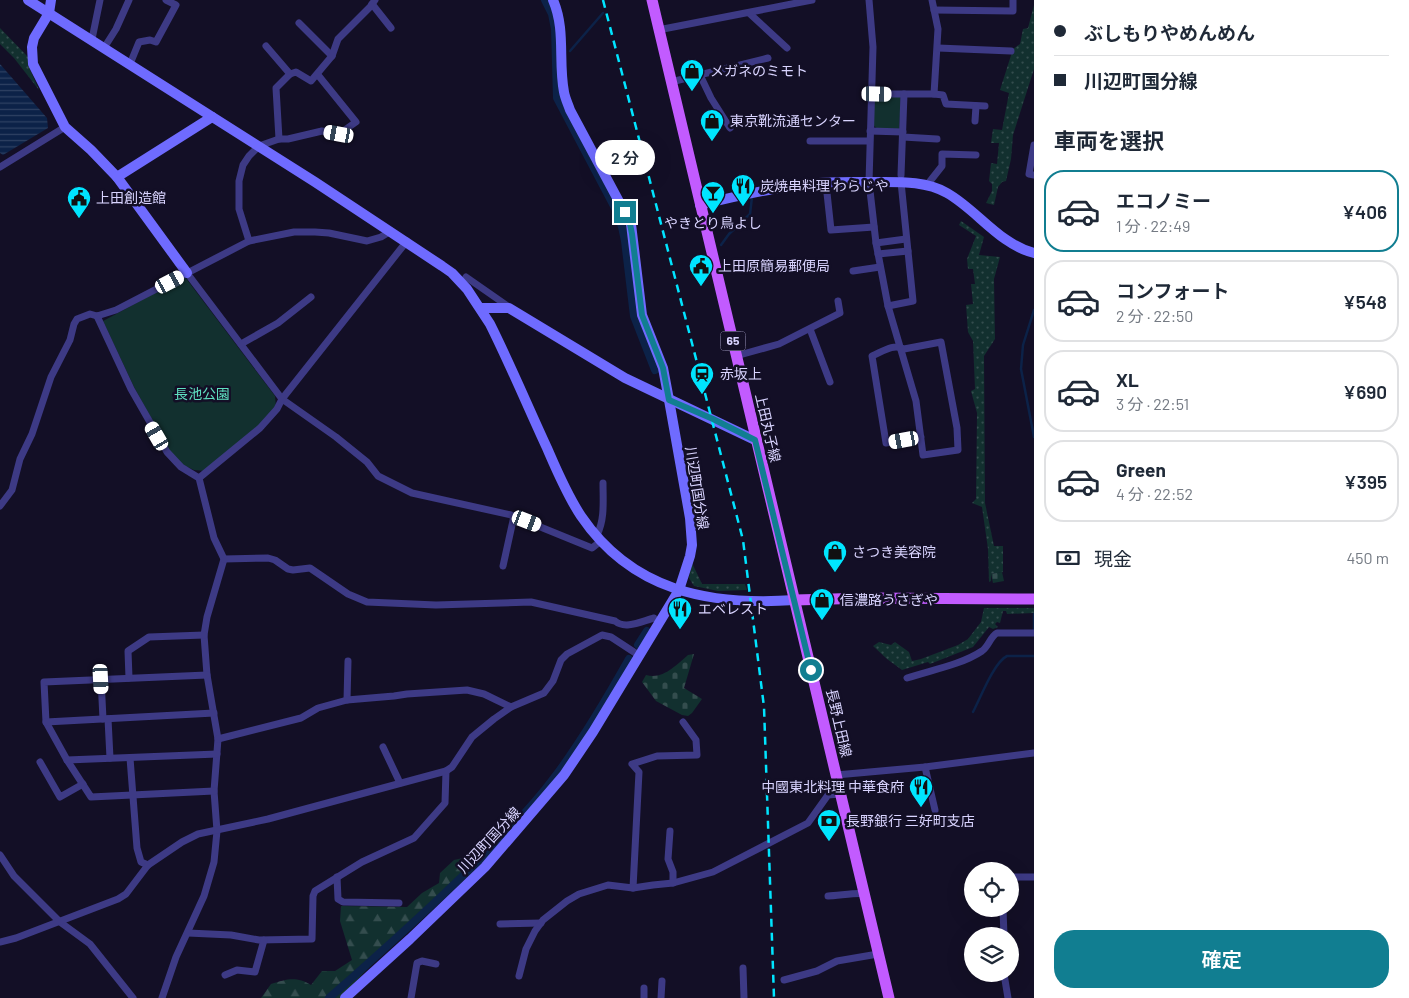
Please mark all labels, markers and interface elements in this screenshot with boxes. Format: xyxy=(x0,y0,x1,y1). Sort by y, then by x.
text: ぶしもりやめんめん xyxy=(1084,21,1255,44)
shop icon: メガネのミモト xyxy=(679,58,705,92)
place label: メガネのミモト xyxy=(710,62,808,79)
text: 川辺町国分線 xyxy=(1084,69,1198,92)
car xyxy=(861,86,892,102)
shop icon: 東京靴流通センター xyxy=(699,108,725,142)
place label: 東京靴流通センター xyxy=(730,112,856,129)
car xyxy=(322,124,355,144)
text: 車両を選択 xyxy=(1054,127,1164,153)
callout: 2 分 xyxy=(595,140,655,174)
text: 2 分 xyxy=(611,148,639,167)
restaurant icon: 炭焼串料理 わらじや xyxy=(730,173,756,207)
place label: 炭焼串料理 わらじや xyxy=(760,177,889,194)
bar icon: やきとり鳥よし xyxy=(700,180,726,214)
public building icon: 上田創造館 xyxy=(66,185,92,219)
place label: 上田創造館 xyxy=(96,189,166,206)
icon: car xyxy=(1056,189,1101,234)
text: エコノミー xyxy=(1116,189,1211,212)
text: ¥406 xyxy=(1342,200,1387,223)
route end xyxy=(614,201,636,223)
place label: やきとり鳥よし xyxy=(664,214,762,231)
text: 1 分 · 22:49 xyxy=(1116,216,1190,235)
public building icon: 上田原簡易郵便局 xyxy=(688,253,714,287)
place label: 上田原簡易郵便局 xyxy=(718,257,830,274)
car xyxy=(153,268,186,296)
icon: car xyxy=(1056,279,1101,324)
text: コンフォート xyxy=(1116,279,1229,302)
text: ¥548 xyxy=(1343,290,1387,313)
text: 2 分 · 22:50 xyxy=(1116,306,1193,325)
road number: 65 xyxy=(720,332,746,351)
station icon: 赤坂上 xyxy=(689,361,715,395)
place label: 赤坂上 xyxy=(720,365,762,382)
text: XL xyxy=(1116,368,1139,391)
icon: car xyxy=(1056,369,1101,414)
text: ¥690 xyxy=(1343,380,1387,403)
park label: 長池公園 xyxy=(174,385,230,402)
street label: 上田丸子線 xyxy=(752,392,785,464)
text: 3 分 · 22:51 xyxy=(1116,394,1189,413)
car xyxy=(143,419,170,453)
car xyxy=(887,430,920,450)
street label: 川辺町国分線 xyxy=(683,445,712,531)
text: Green xyxy=(1116,458,1166,481)
icon: car xyxy=(1056,459,1101,504)
text: ¥395 xyxy=(1344,470,1387,493)
text: 4 分 · 22:52 xyxy=(1116,484,1193,503)
car xyxy=(510,509,543,533)
shop icon: さつき美容院 xyxy=(822,539,848,573)
place label: さつき美容院 xyxy=(852,543,936,560)
icon: cash xyxy=(1054,544,1082,572)
text: 現金 xyxy=(1094,547,1132,570)
text: 450 m xyxy=(1346,548,1389,567)
shop icon: 信濃路うさぎや xyxy=(809,587,835,621)
place label: 信濃路うさぎや xyxy=(840,591,938,608)
restaurant icon: エベレスト xyxy=(667,596,693,630)
place label: エベレスト xyxy=(698,600,768,617)
route start xyxy=(800,659,822,681)
car xyxy=(92,664,109,694)
street label: 長野上田線 xyxy=(823,687,856,759)
restaurant icon: 中國東北料理 中華食府 xyxy=(908,774,934,808)
place label: 中國東北料理 中華食府 xyxy=(761,778,904,795)
street label: 川辺町国分線 xyxy=(454,803,523,876)
bank icon: 長野銀行 三好町支店 xyxy=(816,808,842,842)
place label: 長野銀行 三好町支店 xyxy=(846,812,975,829)
map controls xyxy=(964,862,1019,982)
button: locate xyxy=(964,862,1019,917)
button: layers xyxy=(964,927,1019,982)
button: 確定 xyxy=(1054,930,1389,988)

